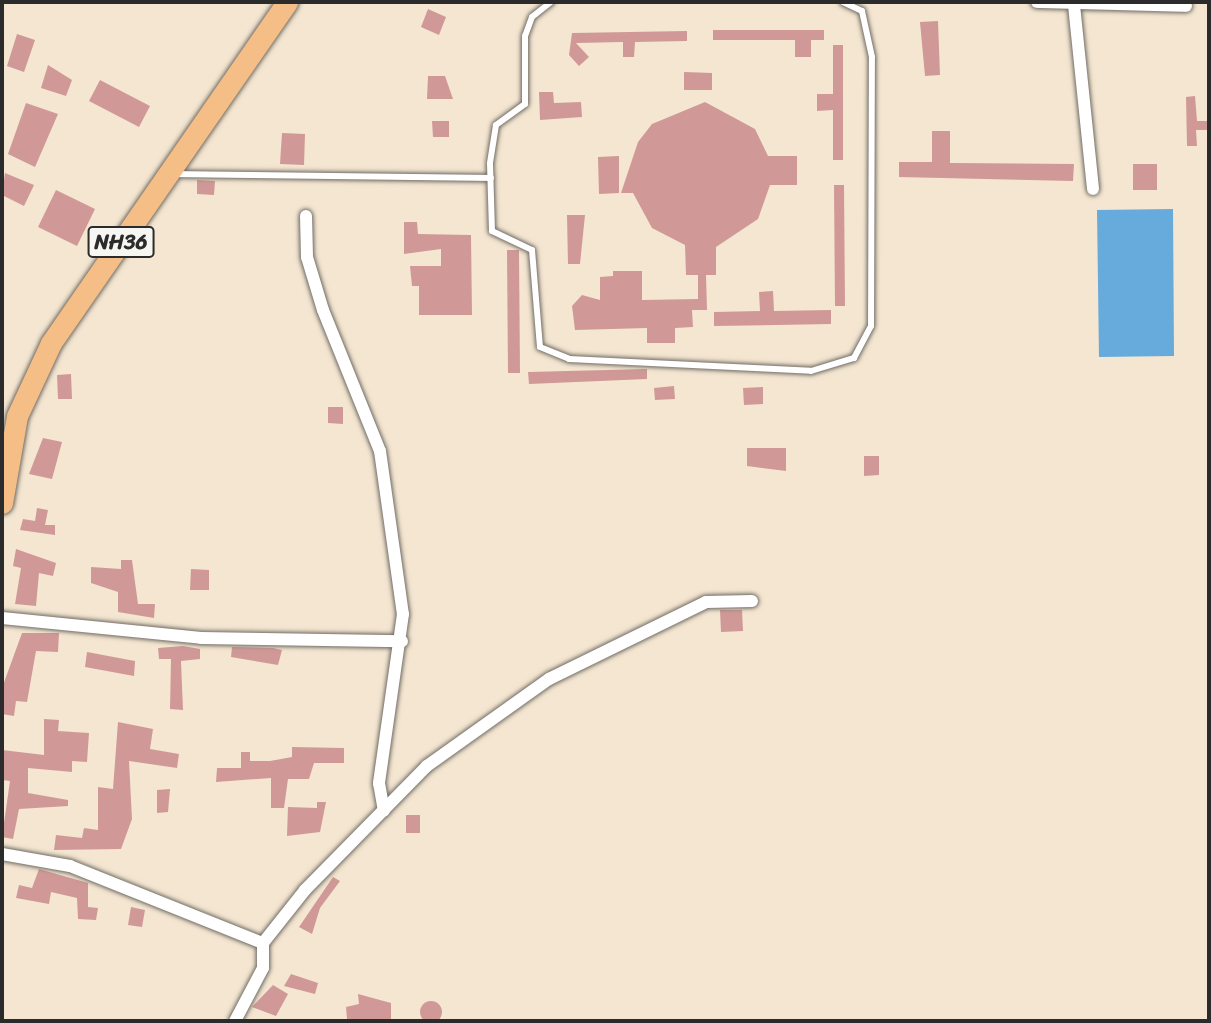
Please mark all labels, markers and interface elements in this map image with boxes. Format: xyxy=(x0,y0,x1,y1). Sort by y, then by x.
road number: NH36 xyxy=(86,224,156,260)

